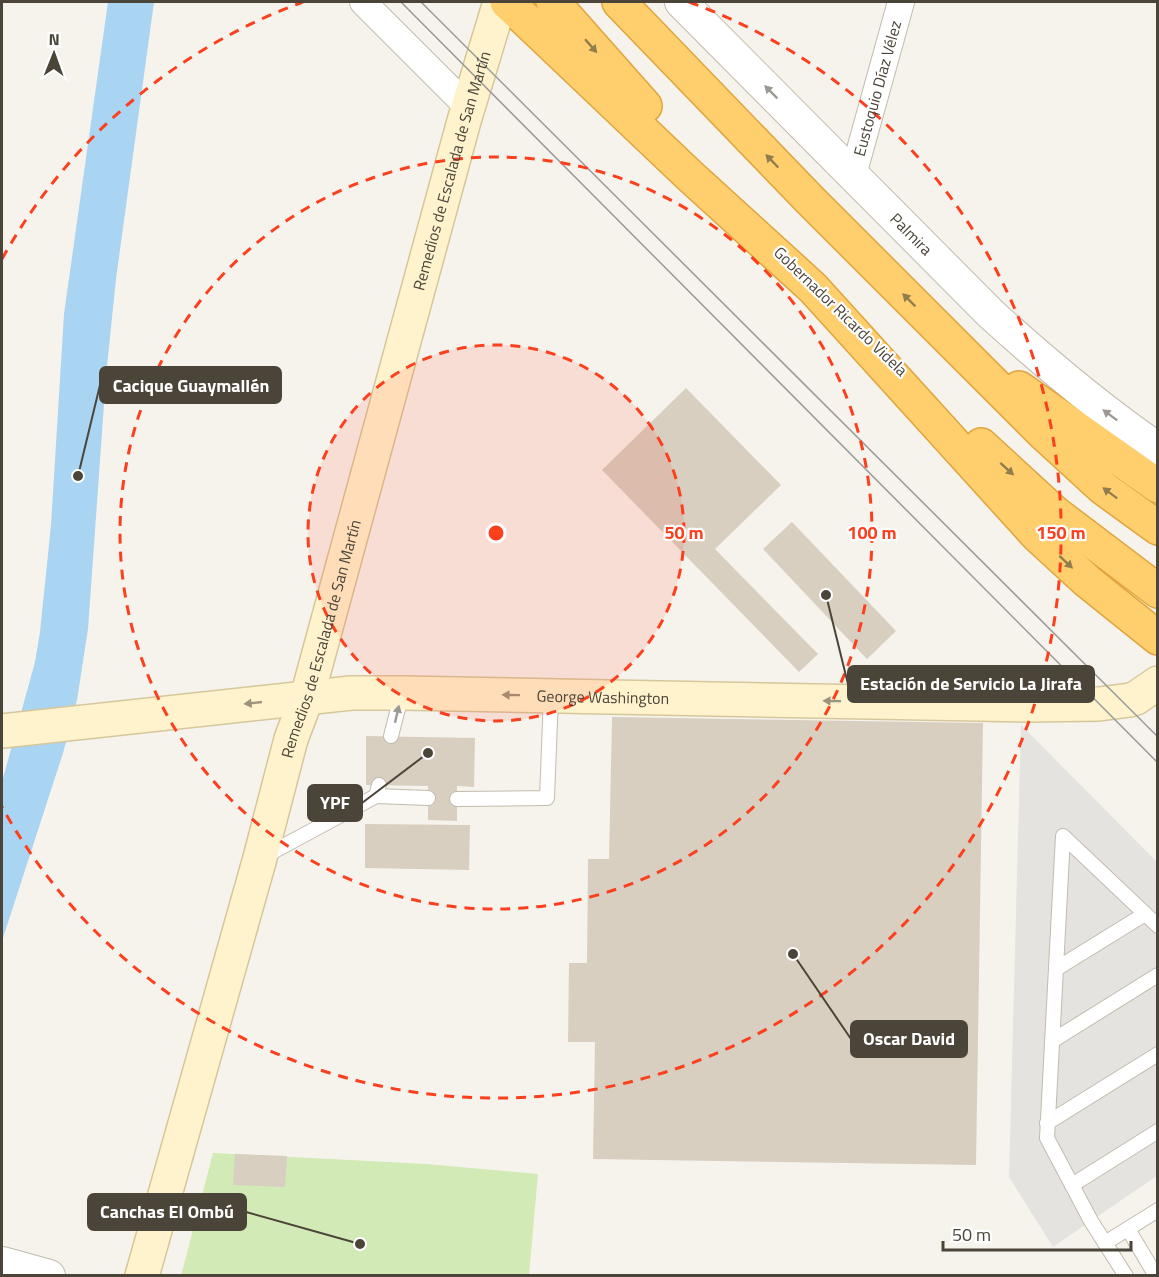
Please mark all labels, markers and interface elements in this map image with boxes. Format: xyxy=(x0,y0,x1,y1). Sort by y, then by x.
street label: Eustoquio Díaz Vélez xyxy=(847,18,907,159)
north arrow xyxy=(24,24,84,84)
text: N xyxy=(49,27,60,51)
one-way arrow xyxy=(584,38,597,53)
street label: Remedios de Escalada de San Martín xyxy=(406,48,496,293)
one-way arrow xyxy=(765,86,779,100)
one-way arrow xyxy=(765,154,779,169)
street label: Palmira xyxy=(885,207,938,261)
street label: Gobernador Ricardo Videla xyxy=(769,241,913,381)
one-way arrow xyxy=(903,293,917,307)
callout: Cacique Guaymallén xyxy=(100,367,281,403)
text: Cacique Guaymallén xyxy=(113,372,269,399)
one-way arrow xyxy=(1102,409,1118,421)
one-way arrow xyxy=(999,462,1014,475)
one-way arrow xyxy=(1103,487,1119,499)
street label: Remedios de Escalada de San Martín xyxy=(275,517,367,761)
text: 50 m xyxy=(664,519,704,546)
text: 100 m xyxy=(847,519,897,546)
text: 150 m xyxy=(1036,519,1086,546)
centre of rings xyxy=(486,523,506,543)
one-way arrow xyxy=(1059,555,1074,569)
callout: Estación de Servicio La Jirafa xyxy=(848,666,1094,702)
text: Estación de Servicio La Jirafa xyxy=(860,670,1082,697)
street label: George Washington xyxy=(536,684,669,710)
one-way arrow xyxy=(501,690,520,700)
one-way arrow xyxy=(822,696,841,706)
one-way arrow xyxy=(244,698,263,708)
one-way arrow xyxy=(392,705,402,724)
callout: YPF xyxy=(308,785,362,821)
text: YPF xyxy=(320,789,351,816)
callout: Oscar David xyxy=(851,1021,967,1057)
text: Oscar David xyxy=(863,1025,955,1052)
callout: Canchas El Ombú xyxy=(88,1194,246,1230)
text: Canchas El Ombú xyxy=(100,1198,234,1225)
scale bar xyxy=(943,1214,1130,1252)
text: 50 m xyxy=(952,1221,991,1248)

